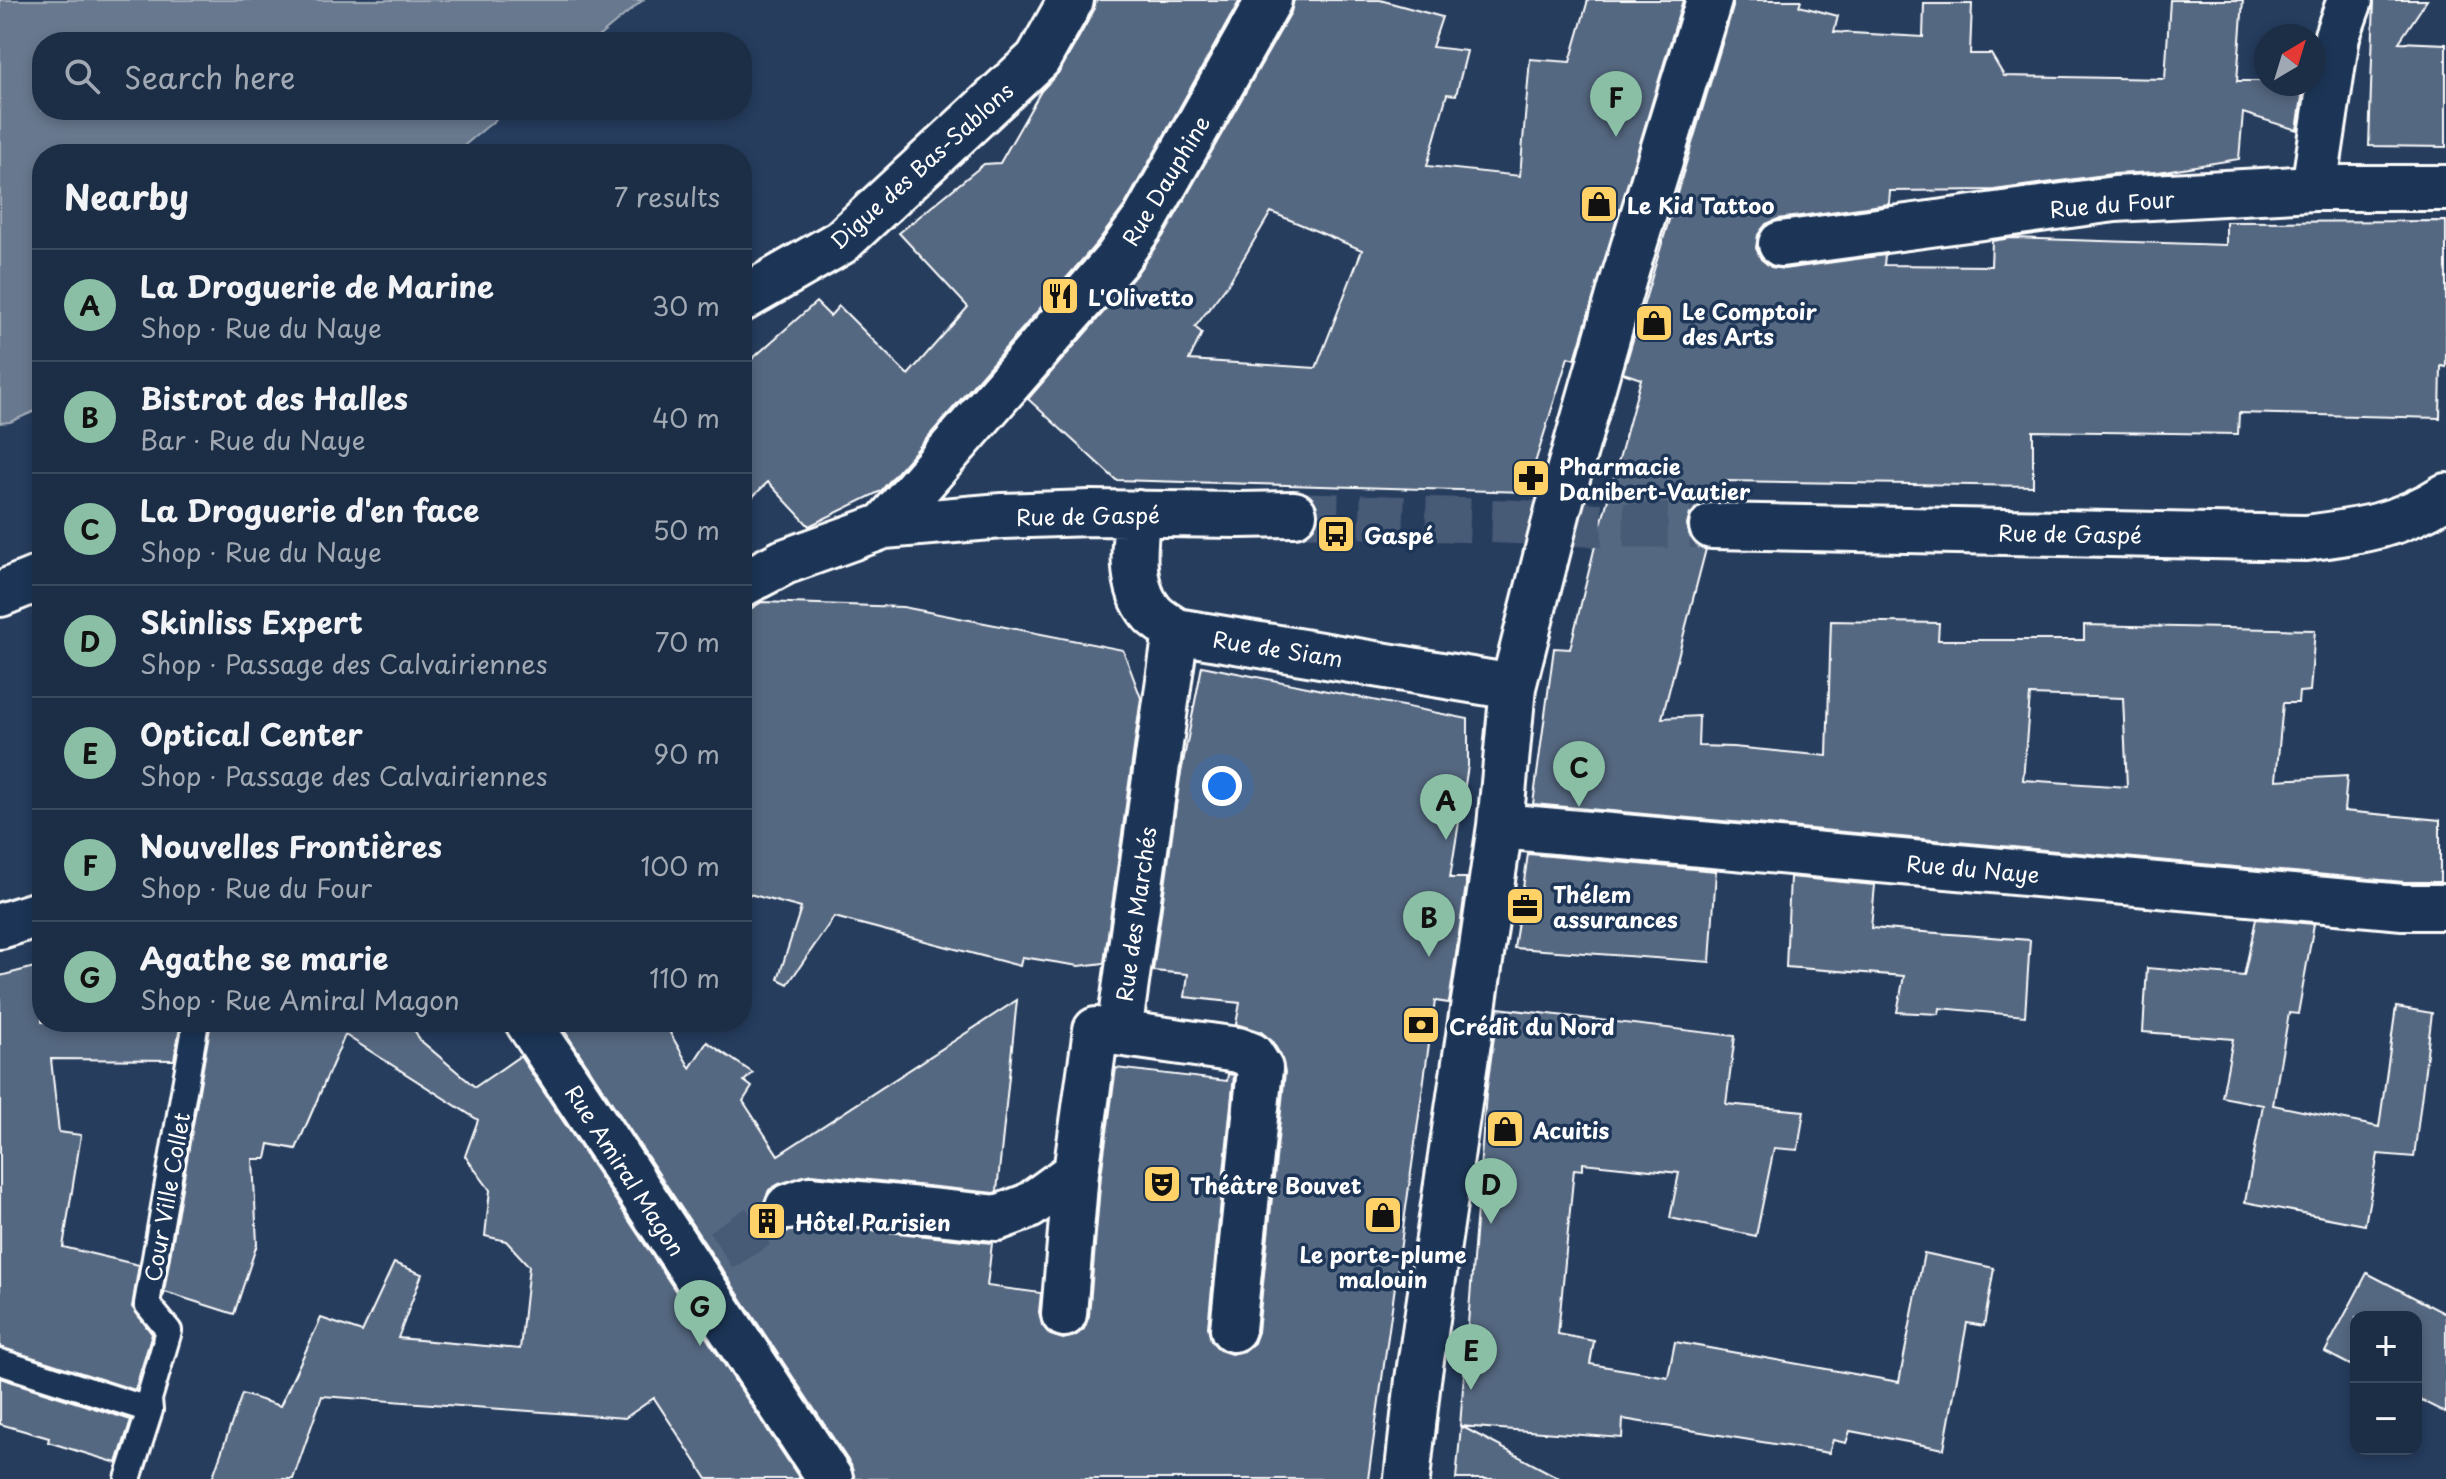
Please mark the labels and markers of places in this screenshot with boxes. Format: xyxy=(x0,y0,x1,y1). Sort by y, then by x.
pin: F xyxy=(1590,71,1642,137)
shop icon: Le Kid Tattoo xyxy=(1578,183,1620,225)
place label: Le Kid Tattoo xyxy=(1627,188,1775,221)
restaurant icon: L'Olivetto xyxy=(1039,275,1081,317)
place label: L'Olivetto xyxy=(1088,280,1194,313)
place label: Le Comptoir des Arts xyxy=(1682,294,1818,352)
shop icon: Le Comptoir des Arts xyxy=(1633,302,1675,344)
place label: Pharmacie Danibert-Vautier xyxy=(1559,449,1751,507)
pharmacy icon: Pharmacie Danibert-Vautier xyxy=(1510,457,1552,499)
bus stop icon: Gaspé xyxy=(1315,513,1357,555)
place label: Gaspé xyxy=(1364,518,1434,551)
pin: C xyxy=(1553,741,1605,807)
pin: A xyxy=(1420,774,1472,840)
place label: Thélem assurances xyxy=(1553,877,1678,935)
office icon: Thélem assurances xyxy=(1504,885,1546,927)
pin: B xyxy=(1403,891,1455,957)
bank icon: Crédit du Nord xyxy=(1400,1004,1442,1046)
place label: Crédit du Nord xyxy=(1449,1009,1615,1042)
shop icon: Acuitis xyxy=(1484,1108,1526,1150)
place label: Acuitis xyxy=(1532,1113,1610,1146)
pin: D xyxy=(1465,1158,1517,1224)
theatre icon: Théâtre Bouvet xyxy=(1141,1163,1183,1205)
place label: Théâtre Bouvet xyxy=(1190,1168,1362,1201)
shop icon: Le porte-plume malouin xyxy=(1362,1194,1404,1236)
building icon: Hôtel Parisien xyxy=(746,1200,788,1242)
place label: Hôtel Parisien xyxy=(795,1205,951,1238)
place label: Le porte-plume malouin xyxy=(1299,1237,1467,1295)
pin: G xyxy=(674,1280,726,1346)
pin: E xyxy=(1445,1324,1497,1390)

